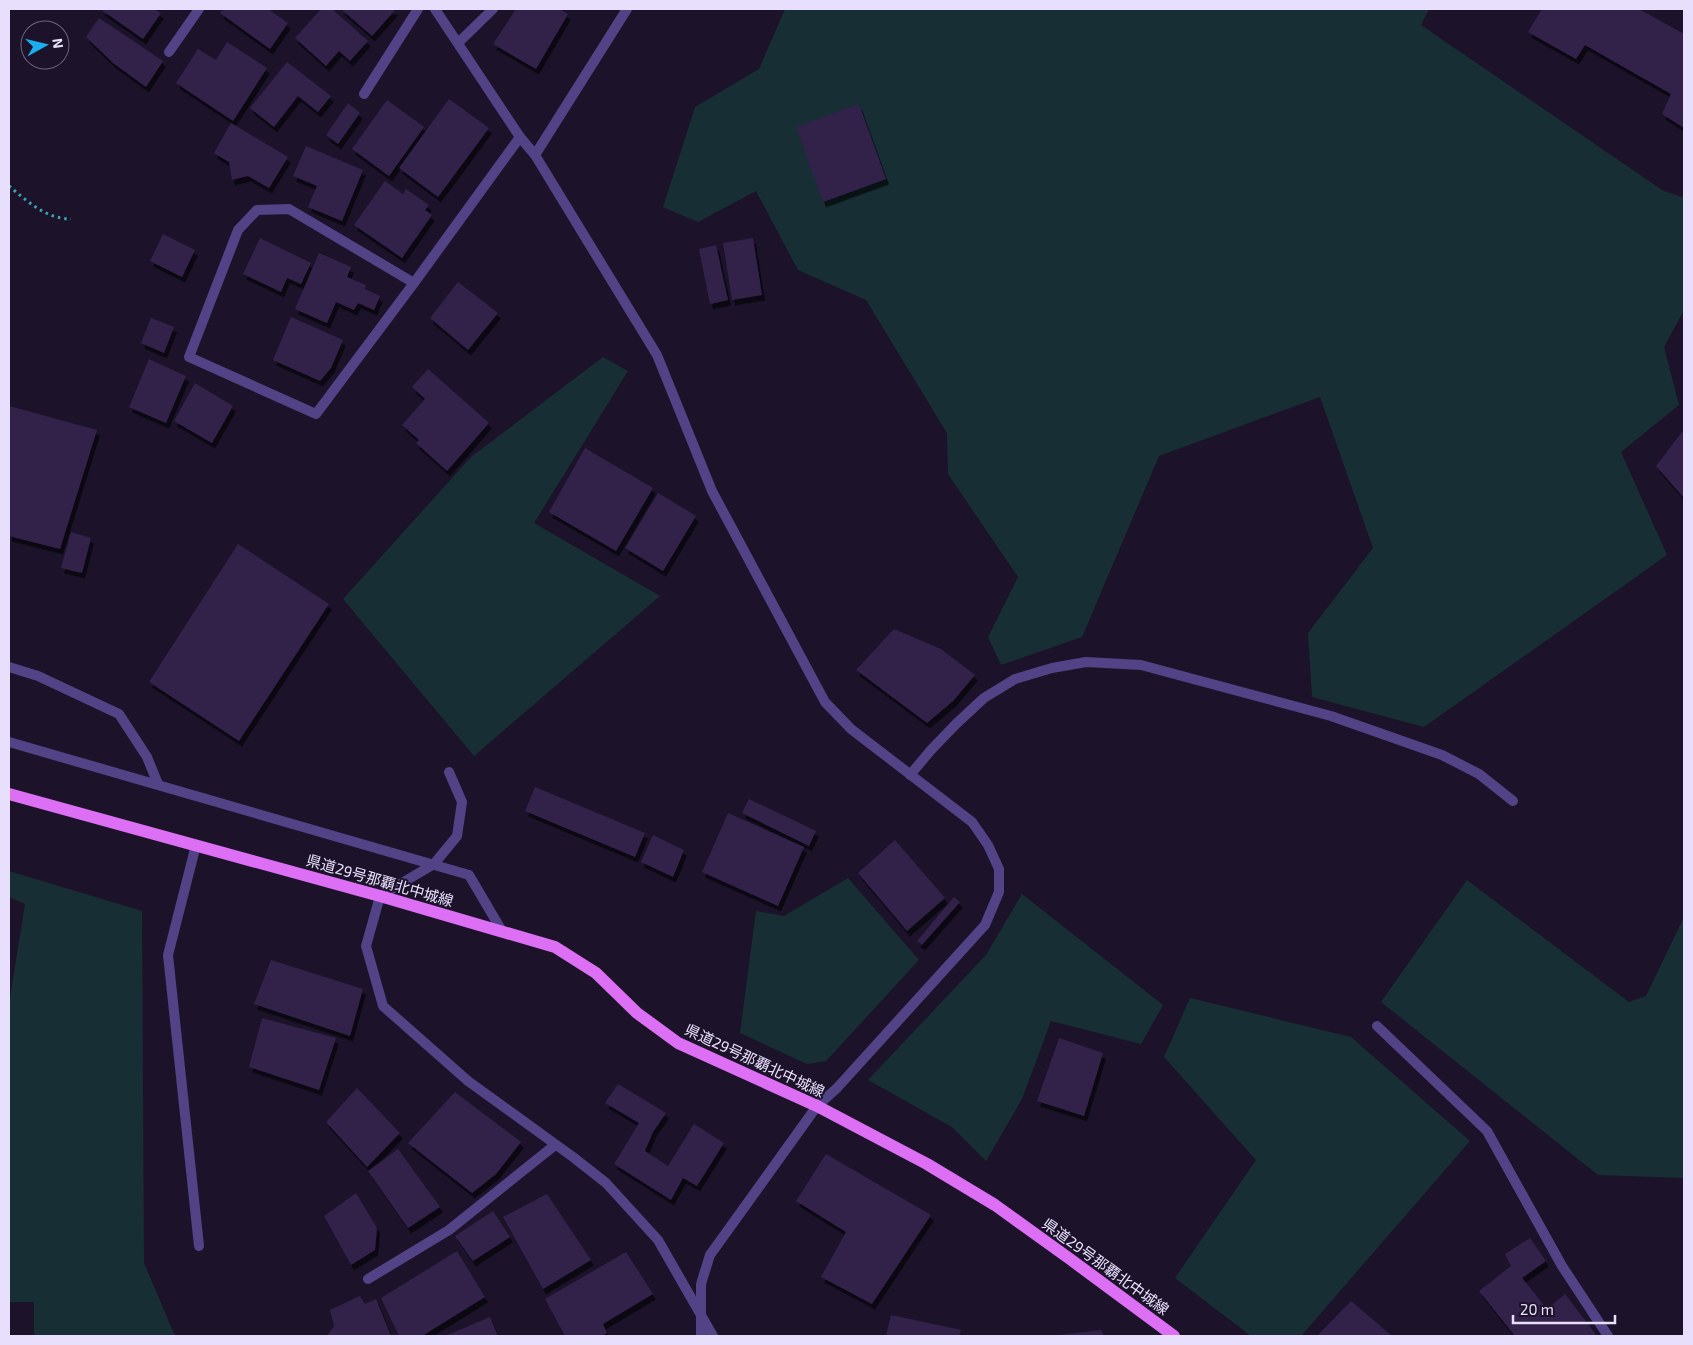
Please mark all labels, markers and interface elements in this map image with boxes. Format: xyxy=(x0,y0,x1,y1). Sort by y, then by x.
north arrow xyxy=(20,20,70,70)
text: N xyxy=(49,37,67,49)
street label: 県道29号那覇北中城線 xyxy=(304,850,456,910)
street label: 県道29号那覇北中城線 xyxy=(682,1020,828,1100)
street label: 県道29号那覇北中城線 xyxy=(1039,1214,1173,1318)
scale bar xyxy=(1513,1292,1616,1324)
text: 20 m xyxy=(1520,1300,1554,1318)

